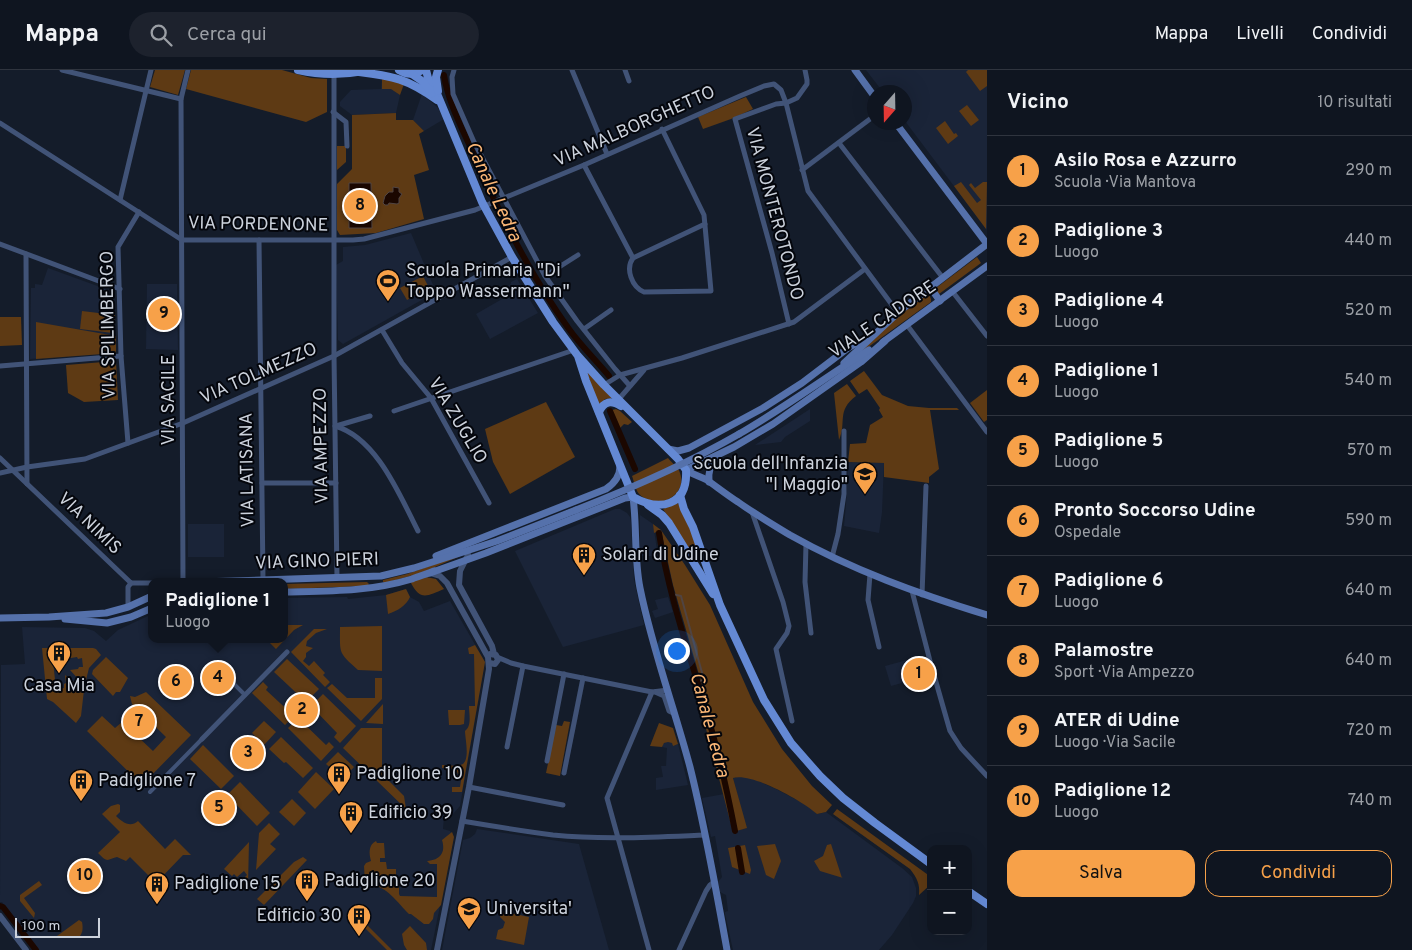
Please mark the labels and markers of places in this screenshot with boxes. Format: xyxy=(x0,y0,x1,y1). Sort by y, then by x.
pin: 8 xyxy=(344,187,376,225)
place label: Scuola Primaria "Di Toppo Wassermann" xyxy=(406,260,570,304)
sports icon: Scuola Primaria "Di Toppo Wassermann" xyxy=(375,268,401,302)
pin: 9 xyxy=(148,295,180,333)
place label: Scuola dell'Infanzia "I Maggio" xyxy=(693,453,848,497)
school or university icon: Scuola dell'Infanzia "I Maggio" xyxy=(852,461,878,495)
building icon: Solari di Udine xyxy=(571,542,597,576)
place label: Solari di Udine xyxy=(602,544,719,567)
building icon: Casa Mia xyxy=(46,640,72,674)
pin: 1 xyxy=(903,655,935,693)
pin: 4 xyxy=(202,659,234,697)
pin: 6 xyxy=(160,663,192,701)
place label: Casa Mia xyxy=(23,675,95,698)
pin: 2 xyxy=(286,691,318,729)
pin: 7 xyxy=(123,703,155,741)
pin: 3 xyxy=(232,734,264,772)
building icon: Padiglione 10 xyxy=(326,761,352,795)
place label: Padiglione 10 xyxy=(356,763,463,786)
building icon: Padiglione 7 xyxy=(68,768,94,802)
place label: Padiglione 7 xyxy=(98,770,196,793)
pin: 5 xyxy=(203,789,235,827)
building icon: Edificio 39 xyxy=(338,800,364,834)
place label: Edificio 39 xyxy=(368,802,452,825)
pin: 10 xyxy=(69,857,101,895)
building icon: Padiglione 20 xyxy=(294,868,320,902)
place label: Padiglione 20 xyxy=(324,870,436,893)
building icon: Padiglione 15 xyxy=(144,871,170,905)
place label: Padiglione 15 xyxy=(174,873,281,896)
school or university icon: Universita' xyxy=(456,896,482,930)
place label: Universita' xyxy=(486,898,572,921)
building icon: Edificio 30 xyxy=(346,903,372,937)
place label: Edificio 30 xyxy=(257,905,342,928)

